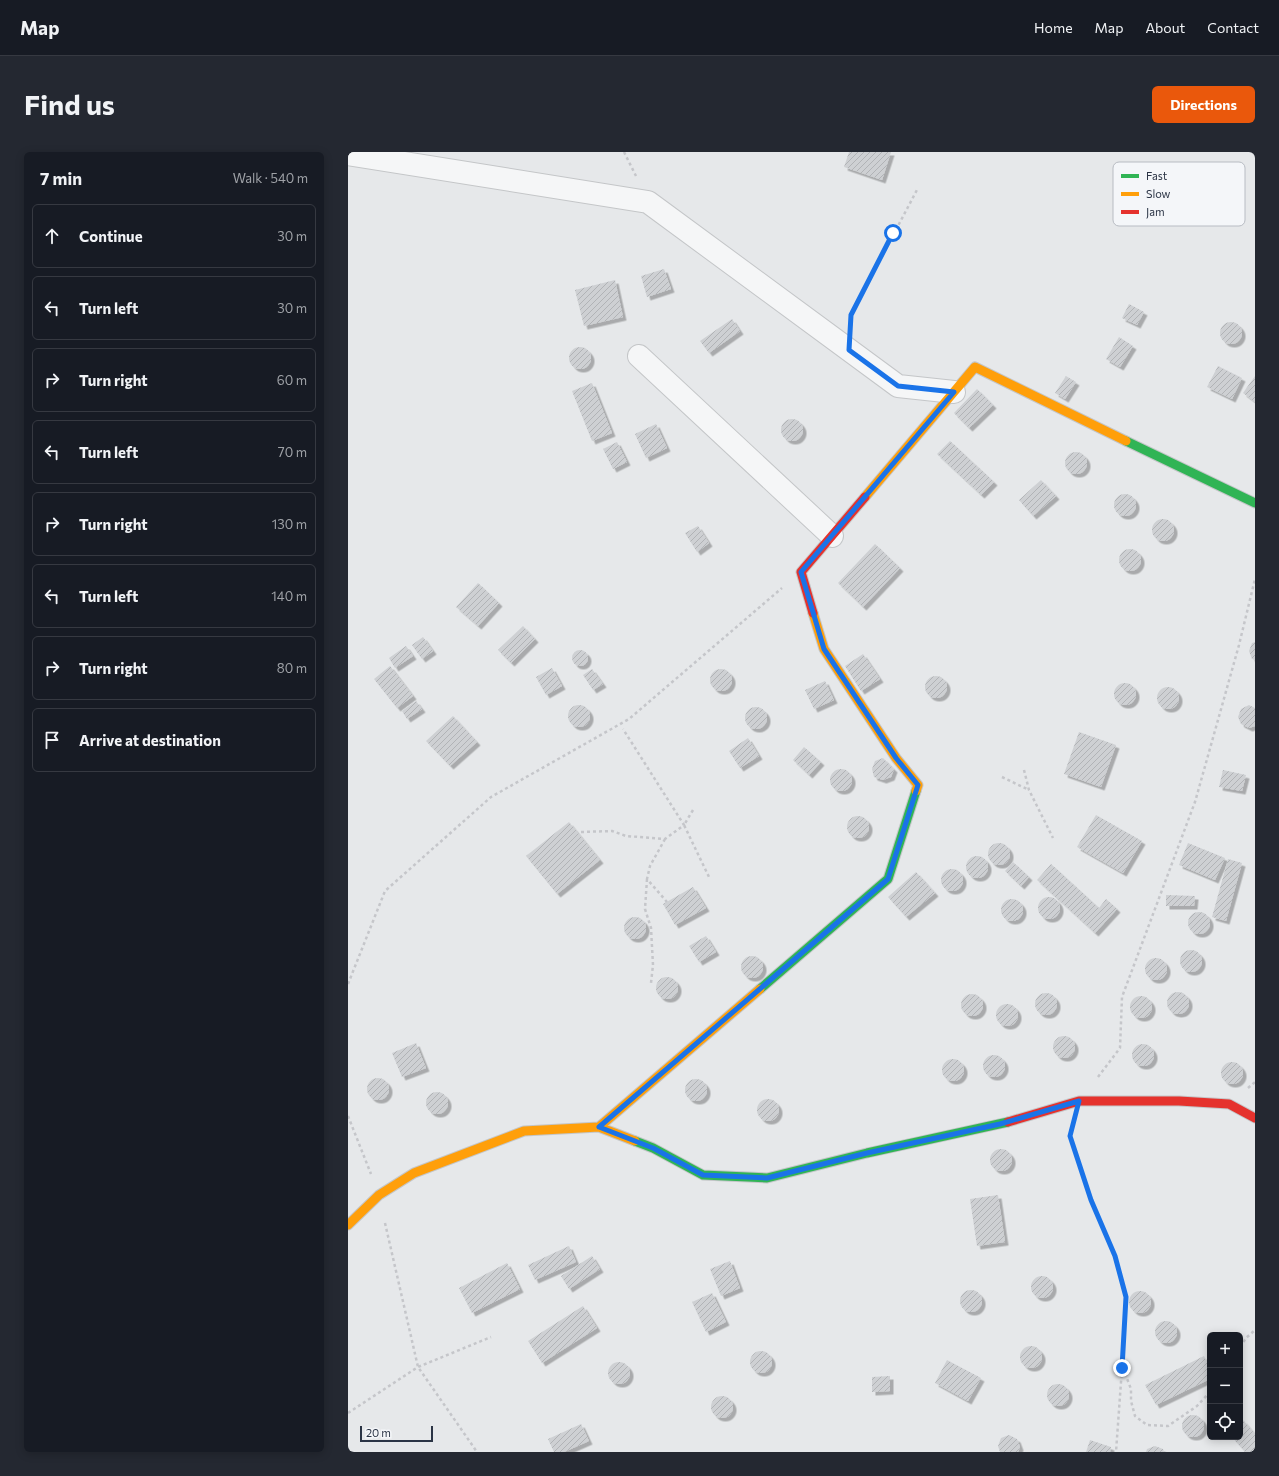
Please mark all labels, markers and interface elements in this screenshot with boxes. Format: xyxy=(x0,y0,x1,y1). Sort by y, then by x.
text: Map xyxy=(20,16,59,39)
text: Home xyxy=(1034,19,1073,36)
text: Map xyxy=(1095,19,1123,36)
text: About xyxy=(1145,19,1185,36)
text: Contact xyxy=(1207,19,1259,36)
button: Directions xyxy=(1152,86,1255,123)
text: Find us xyxy=(24,87,115,121)
legend xyxy=(1113,162,1245,226)
text: 7 min xyxy=(40,168,82,189)
text: Fast xyxy=(1146,169,1168,182)
text: Walk · 540 m xyxy=(233,170,308,186)
text: Slow xyxy=(1146,187,1171,200)
text: Jam xyxy=(1146,205,1165,219)
route start xyxy=(884,224,902,242)
icon: ahead xyxy=(41,225,63,247)
text: Continue xyxy=(79,227,143,245)
text: 30 m xyxy=(277,228,307,244)
icon: left xyxy=(41,297,63,319)
text: Turn left xyxy=(79,299,138,317)
text: 30 m xyxy=(277,300,307,316)
icon: right xyxy=(41,369,63,391)
text: Turn right xyxy=(79,371,148,389)
text: 60 m xyxy=(277,372,307,388)
icon: left xyxy=(41,441,63,463)
text: Turn left xyxy=(79,443,138,461)
text: 70 m xyxy=(278,444,307,460)
icon: right xyxy=(41,513,63,535)
text: Turn right xyxy=(79,515,148,533)
text: 130 m xyxy=(272,516,307,532)
icon: left xyxy=(41,585,63,607)
text: Turn left xyxy=(79,587,138,605)
text: 140 m xyxy=(271,588,307,604)
icon: right xyxy=(41,657,63,679)
text: Turn right xyxy=(79,659,148,677)
text: 80 m xyxy=(277,660,307,676)
icon: arrive xyxy=(41,729,63,751)
text: Arrive at destination xyxy=(79,731,221,749)
map controls xyxy=(1207,1332,1243,1440)
button: + xyxy=(1207,1332,1243,1368)
route end xyxy=(1113,1359,1131,1377)
button: − xyxy=(1207,1368,1243,1404)
button: locate xyxy=(1207,1404,1243,1440)
scale bar xyxy=(360,1424,433,1443)
text: 20 m xyxy=(366,1426,391,1439)

